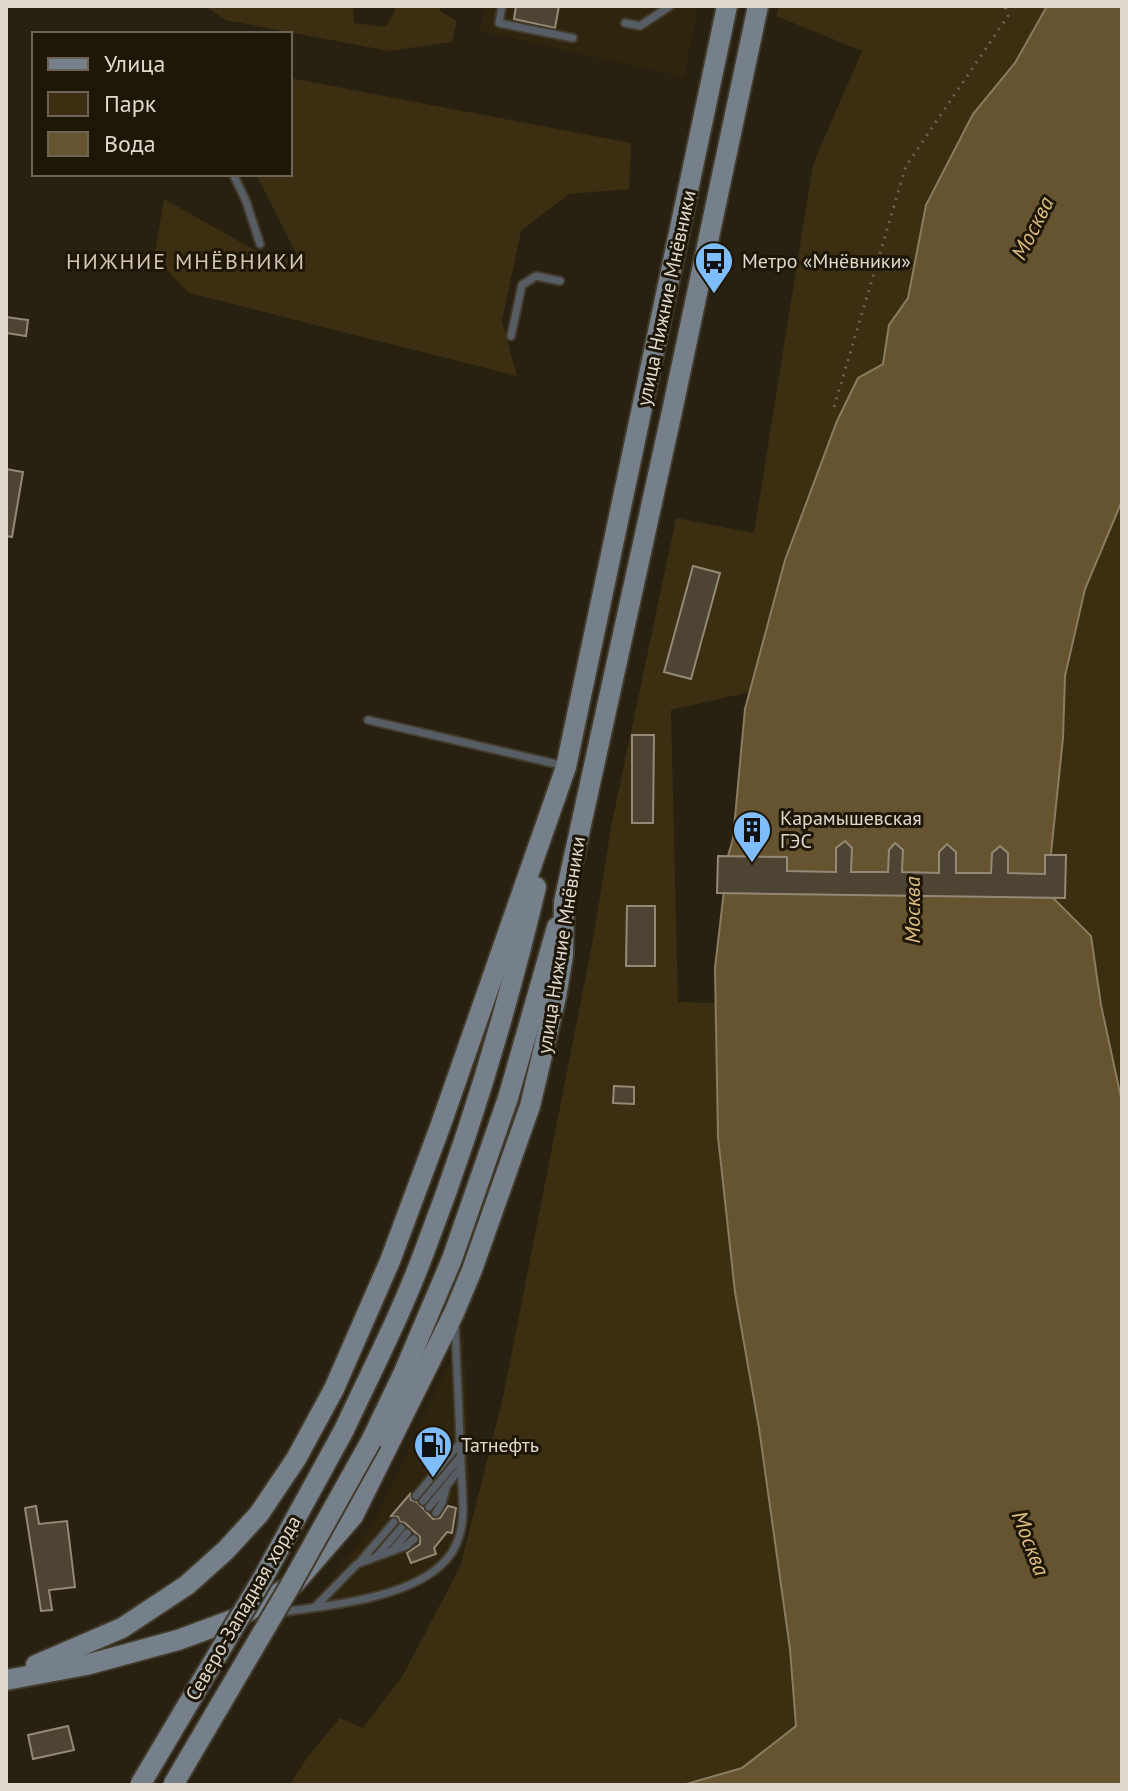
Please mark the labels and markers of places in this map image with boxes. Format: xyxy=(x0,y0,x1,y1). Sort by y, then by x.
bus stop icon: Метро «Мнёвники» xyxy=(693,240,735,295)
place label: Метро «Мнёвники» xyxy=(742,248,911,274)
place label: Карамышевская ГЭС xyxy=(780,805,922,854)
building icon: Карамышевская ГЭС xyxy=(731,809,773,864)
fuel station icon: Татнефть xyxy=(412,1424,454,1479)
place label: Татнефть xyxy=(461,1432,539,1458)

